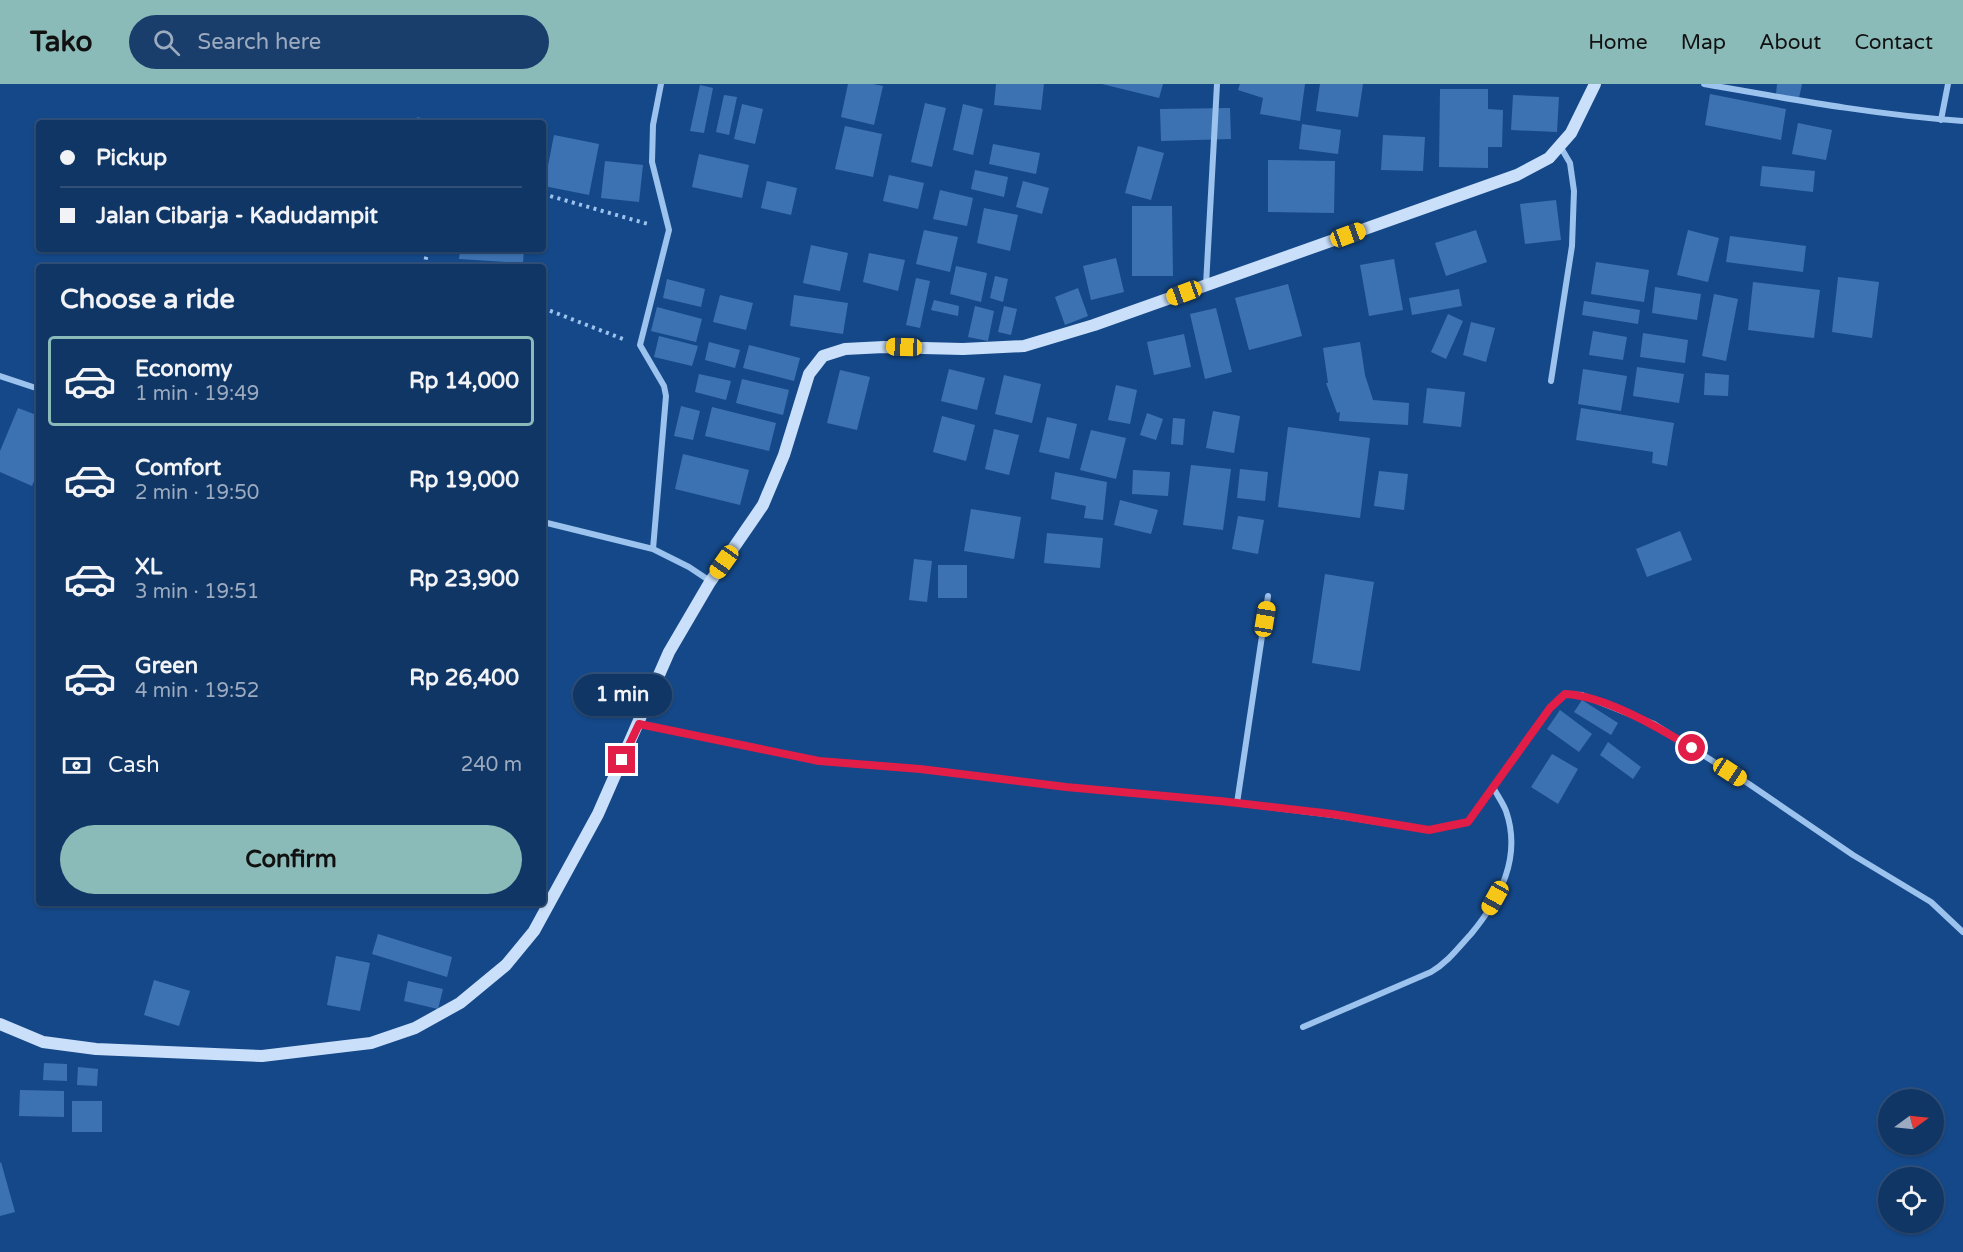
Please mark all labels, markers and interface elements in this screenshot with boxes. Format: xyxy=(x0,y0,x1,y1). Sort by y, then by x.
search box xyxy=(129,15,549,69)
text: Tako xyxy=(30,25,93,59)
icon: search xyxy=(150,26,183,59)
text: Search here xyxy=(198,29,321,55)
text: Home xyxy=(1588,30,1648,55)
text: Map xyxy=(1681,30,1726,55)
text: About xyxy=(1759,30,1821,55)
text: Contact xyxy=(1854,30,1933,55)
text: Pickup xyxy=(96,145,167,171)
text: Jalan Cibarja - Kadudampit xyxy=(96,203,378,229)
car xyxy=(1328,220,1368,250)
car xyxy=(1164,278,1204,308)
text: Choose a ride xyxy=(60,283,235,316)
car xyxy=(886,337,922,357)
icon: car xyxy=(63,354,117,408)
text: Economy xyxy=(135,356,232,382)
text: Rp 14,000 xyxy=(409,368,519,394)
text: 1 min · 19:49 xyxy=(135,382,259,406)
icon: car xyxy=(63,453,117,507)
text: Comfort xyxy=(135,455,221,481)
text: Rp 19,000 xyxy=(409,467,519,493)
text: 2 min · 19:50 xyxy=(135,481,259,505)
car xyxy=(706,542,742,582)
icon: car xyxy=(63,552,117,606)
text: XL xyxy=(135,554,162,580)
text: Rp 23,900 xyxy=(409,566,519,592)
text: 3 min · 19:51 xyxy=(135,580,259,604)
car xyxy=(1253,600,1277,638)
icon: car xyxy=(63,651,117,705)
text: Green xyxy=(135,653,198,679)
text: Rp 26,400 xyxy=(409,665,519,691)
callout: 1 min xyxy=(572,673,672,715)
text: 4 min · 19:52 xyxy=(135,679,259,703)
text: 1 min xyxy=(596,683,649,707)
route start xyxy=(1678,734,1705,761)
route end xyxy=(608,746,635,773)
icon: cash xyxy=(60,749,93,782)
text: Cash xyxy=(108,752,160,778)
text: 240 m xyxy=(461,753,522,777)
car xyxy=(1710,755,1750,789)
button: Confirm xyxy=(60,825,522,894)
car xyxy=(1478,878,1512,918)
north arrow xyxy=(1878,1089,1944,1155)
map controls xyxy=(1878,1089,1944,1233)
button: locate xyxy=(1878,1167,1944,1233)

